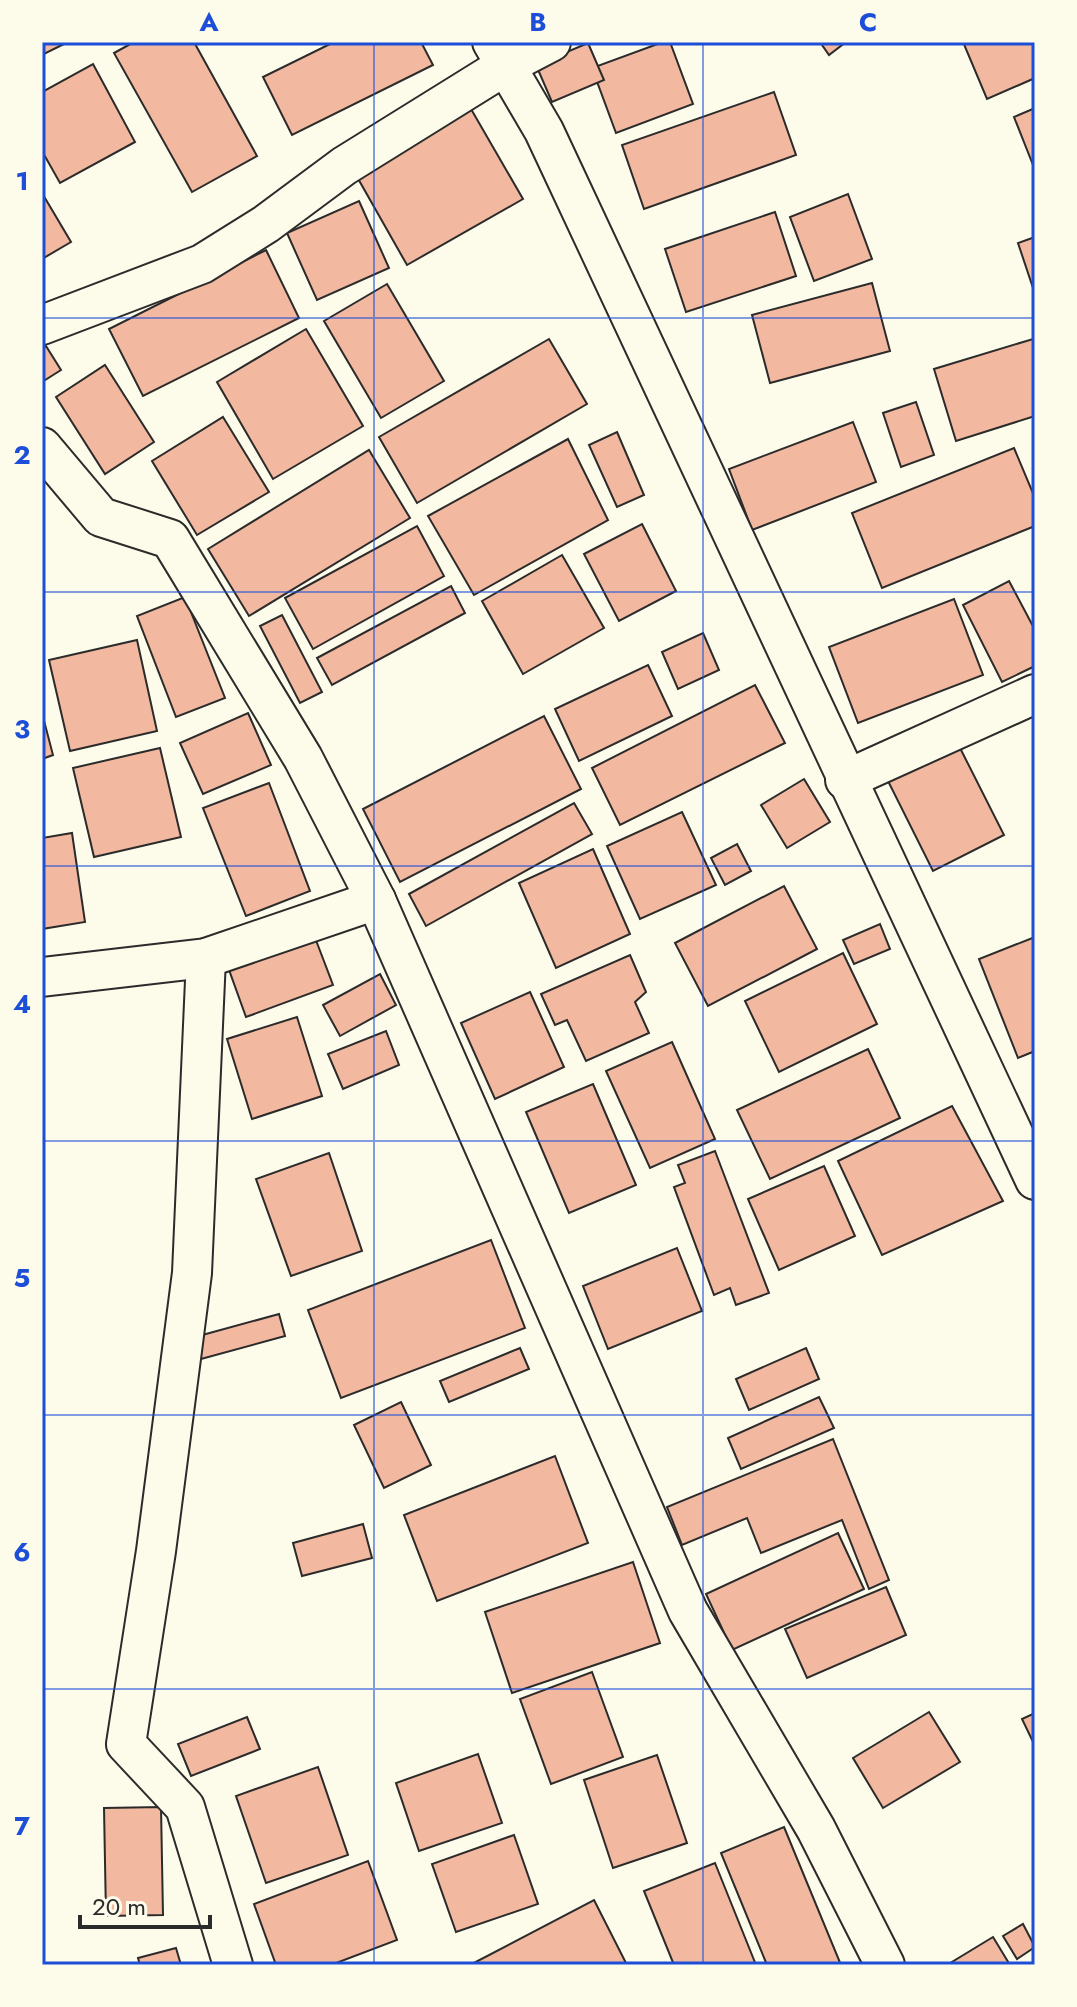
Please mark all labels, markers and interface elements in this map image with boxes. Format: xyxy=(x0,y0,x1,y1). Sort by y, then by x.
text: A xyxy=(198,3,219,41)
text: B xyxy=(529,3,547,41)
text: C xyxy=(859,3,877,41)
text: 1 xyxy=(15,162,29,200)
text: 2 xyxy=(13,436,31,474)
text: 3 xyxy=(14,710,30,748)
text: 4 xyxy=(13,985,31,1023)
text: 5 xyxy=(14,1259,30,1297)
text: 6 xyxy=(13,1533,31,1571)
text: 7 xyxy=(14,1807,30,1845)
scale bar xyxy=(80,1879,210,1929)
text: 20 m xyxy=(92,1889,146,1924)

